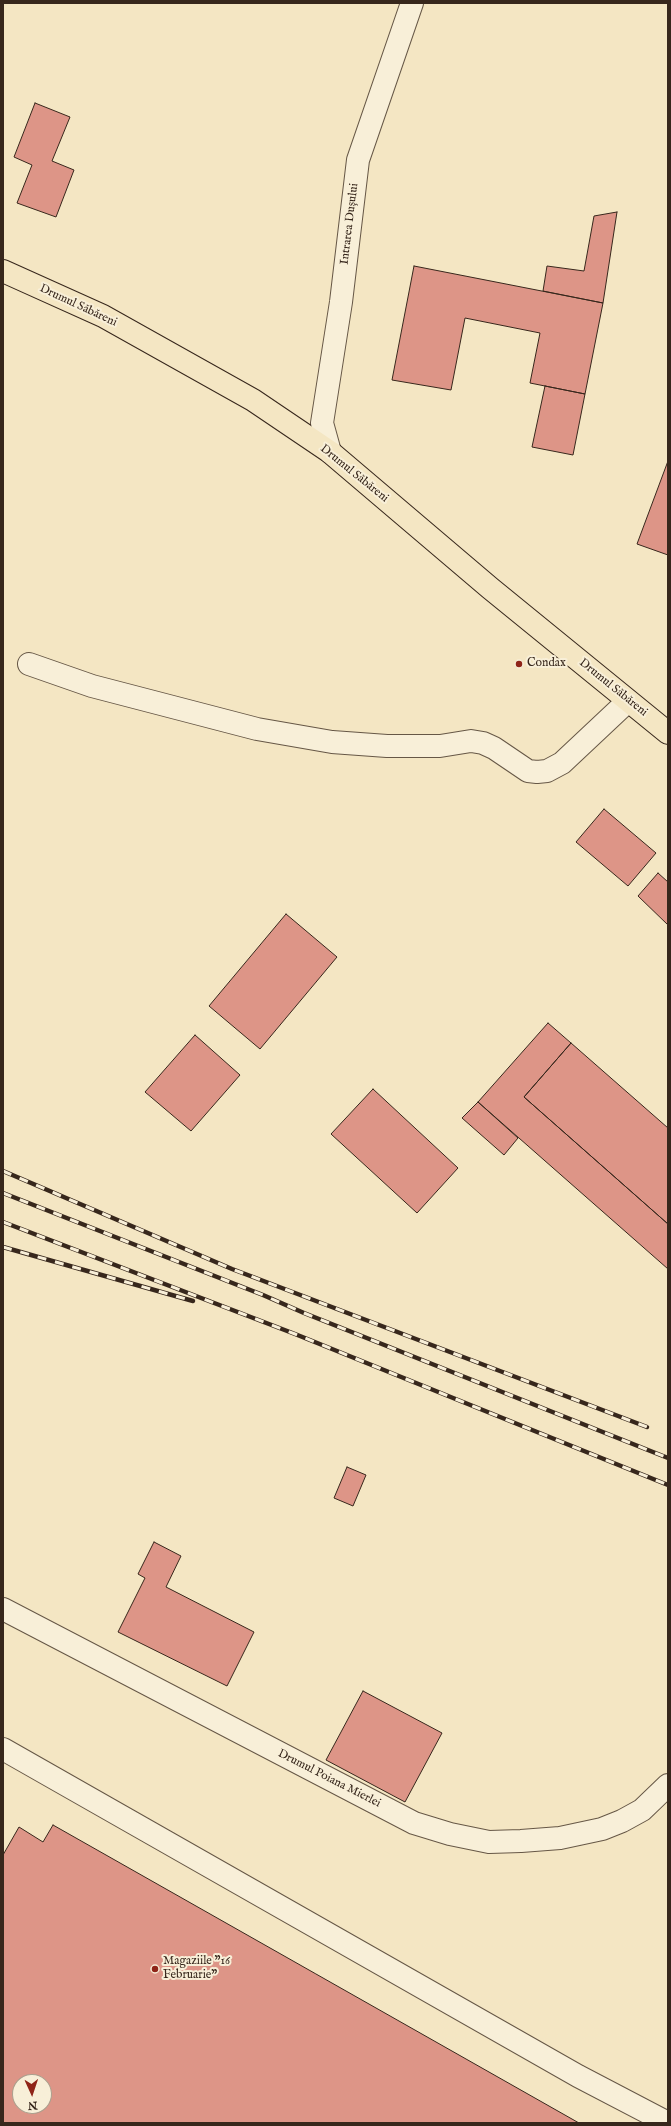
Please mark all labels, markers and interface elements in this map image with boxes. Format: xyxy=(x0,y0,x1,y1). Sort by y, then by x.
street label: Intrarea Dușului xyxy=(338,182,362,266)
street label: Drumul Săbăreni xyxy=(37,282,119,330)
street label: Drumul Săbăreni xyxy=(317,442,391,506)
street label: Drumul Săbăreni xyxy=(576,656,650,720)
place label: Condax xyxy=(527,657,566,671)
marker: Condax xyxy=(514,659,524,669)
street label: Drumul Poiana Mierlei xyxy=(275,1747,383,1811)
place label: Magaziile "16 Februarie" xyxy=(163,1955,230,1983)
marker: Magaziile "16 Februarie" xyxy=(150,1964,160,1974)
north arrow xyxy=(12,2074,52,2114)
text: N xyxy=(27,2098,38,2112)

